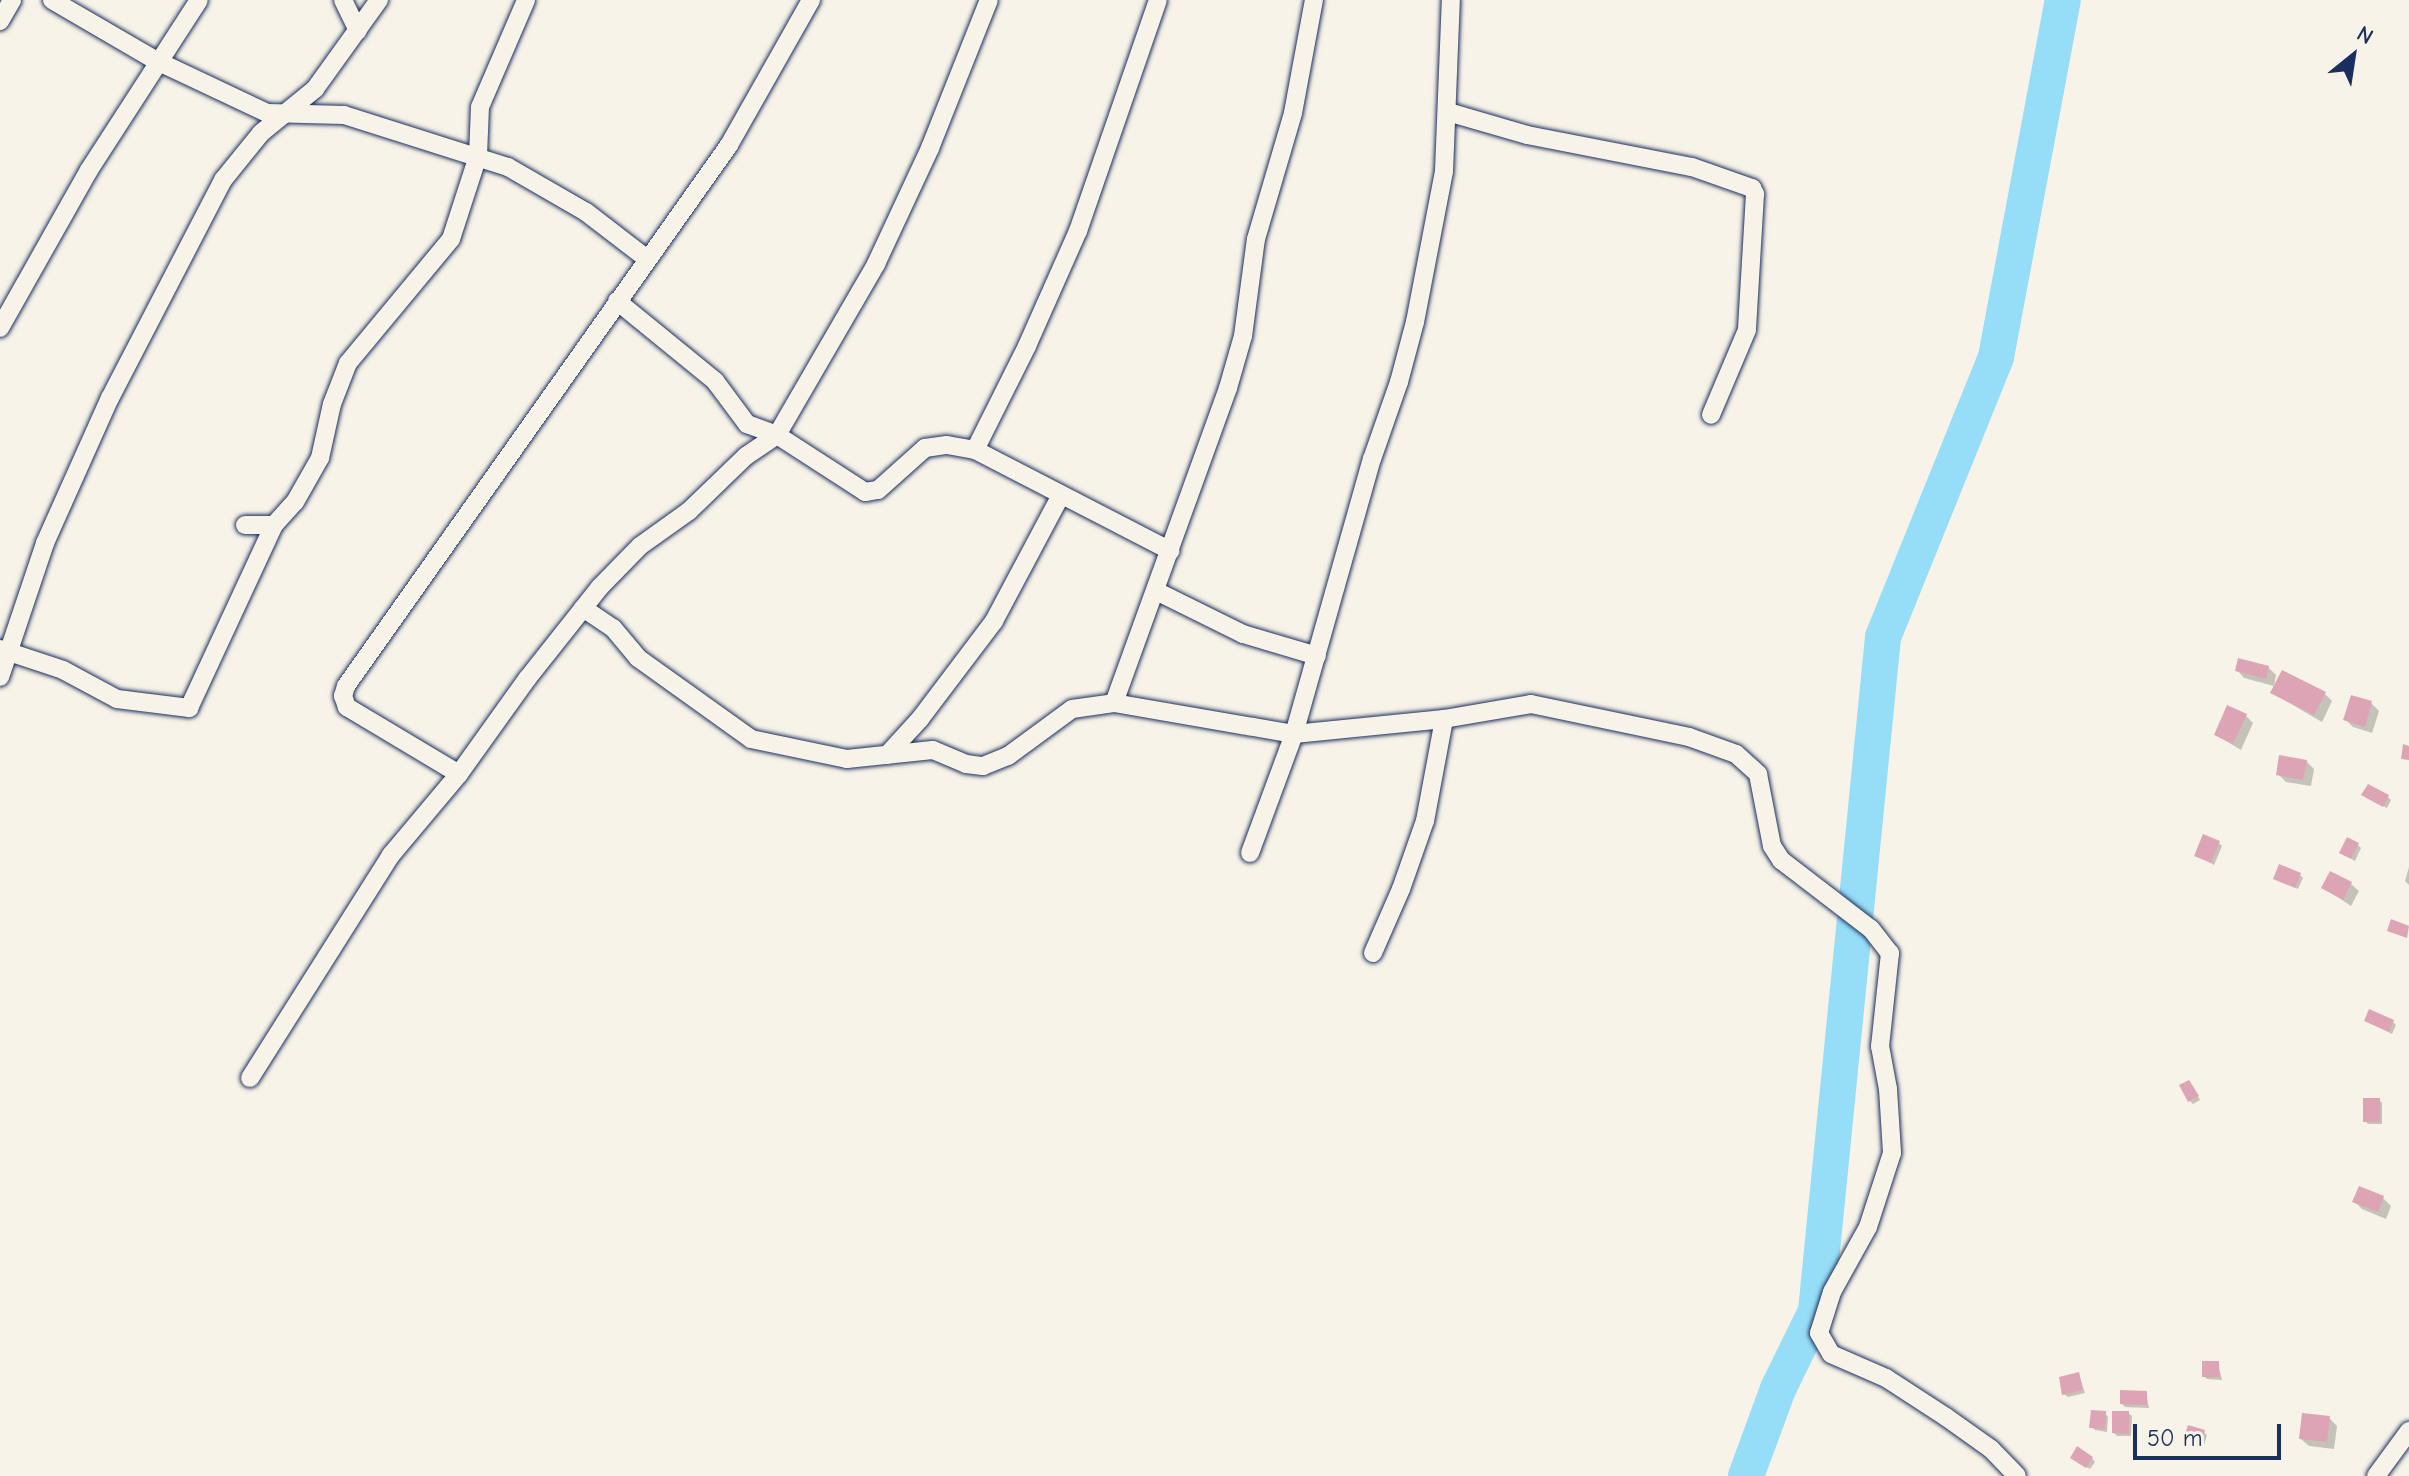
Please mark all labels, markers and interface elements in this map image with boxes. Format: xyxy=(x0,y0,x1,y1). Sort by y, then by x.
north arrow xyxy=(2313,16,2393,96)
text: N xyxy=(2352,20,2378,50)
scale bar xyxy=(2137,1408,2285,1458)
text: 50 m xyxy=(2147,1424,2203,1452)

